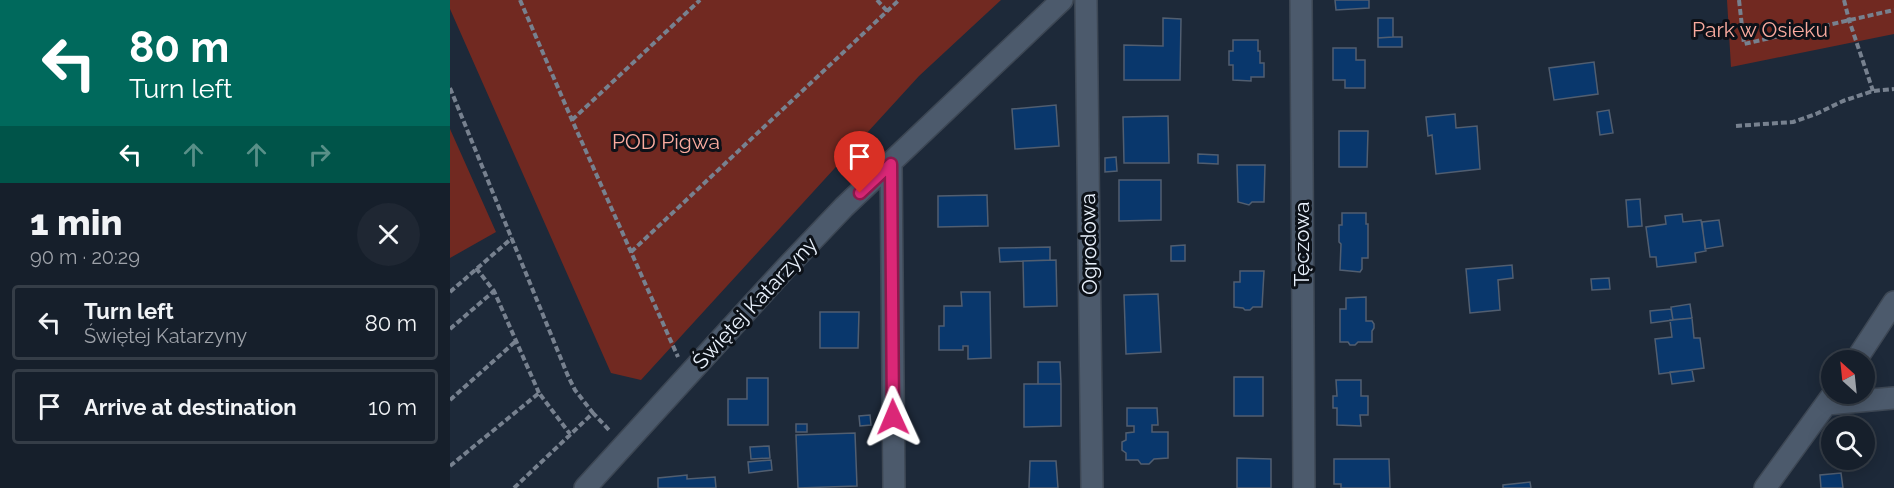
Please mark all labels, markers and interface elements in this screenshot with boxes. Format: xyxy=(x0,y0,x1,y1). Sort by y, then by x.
park label: Park w Osieku xyxy=(1692,17,1828,42)
text: 80 m xyxy=(129,23,229,72)
icon: left xyxy=(30,24,108,102)
text: Turn left xyxy=(129,73,232,104)
park label: POD Pigwa xyxy=(612,129,720,154)
pin xyxy=(834,131,885,193)
icon: left xyxy=(114,138,147,171)
icon: ahead xyxy=(177,138,210,171)
icon: ahead xyxy=(240,138,273,171)
icon: right xyxy=(303,138,336,171)
icon: arrive xyxy=(843,140,876,173)
street label: Ogrodowa xyxy=(1075,193,1102,295)
text: 1 min xyxy=(30,201,122,243)
street label: Tęczowa xyxy=(1289,202,1314,286)
button: close xyxy=(357,203,420,266)
street label: Świętej Katarzyny xyxy=(687,231,822,374)
text: 90 m · 20:29 xyxy=(30,245,140,269)
text: Turn left xyxy=(84,298,174,324)
icon: left xyxy=(33,306,66,339)
text: 80 m xyxy=(365,310,417,336)
text: Świętej Katarzyny xyxy=(84,324,247,348)
north arrow xyxy=(1821,350,1875,404)
map controls xyxy=(1821,350,1875,470)
position arrow xyxy=(861,385,925,449)
icon: arrive xyxy=(33,390,66,423)
text: Arrive at destination xyxy=(84,394,297,420)
text: 10 m xyxy=(368,394,417,420)
button: search xyxy=(1821,416,1875,470)

